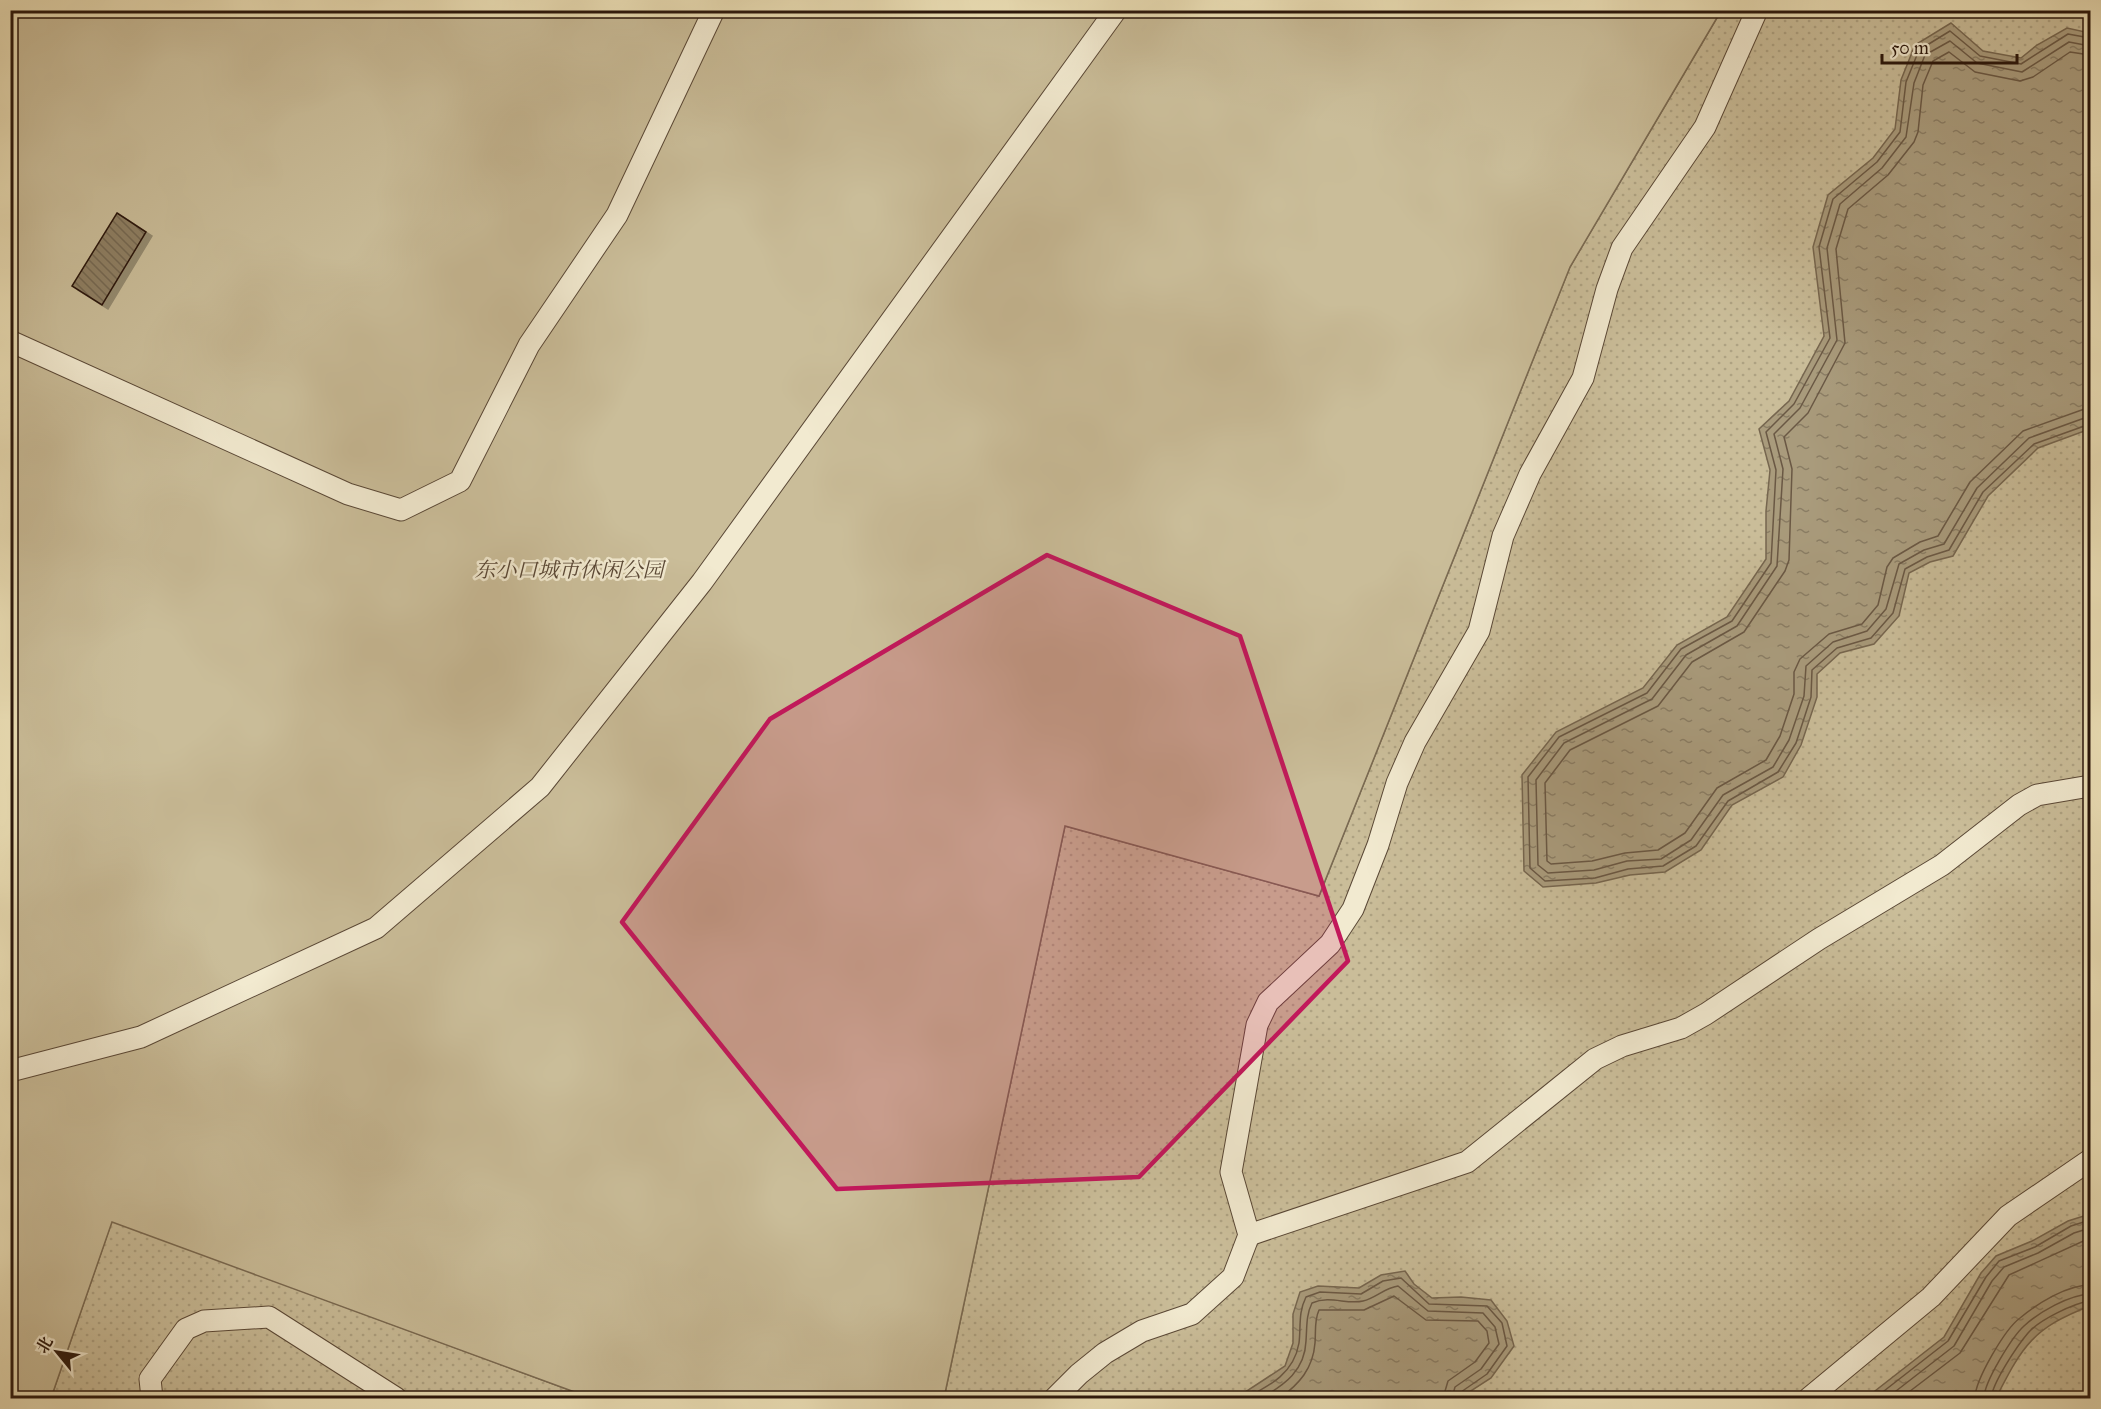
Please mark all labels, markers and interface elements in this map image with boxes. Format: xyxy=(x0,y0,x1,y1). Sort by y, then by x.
scale bar xyxy=(1882,27,2017,65)
text: 50 m xyxy=(1891,37,1929,59)
park label: 东小口城市休闲公园 xyxy=(475,557,666,583)
north arrow xyxy=(27,1322,87,1382)
text: 北 xyxy=(32,1333,57,1356)

